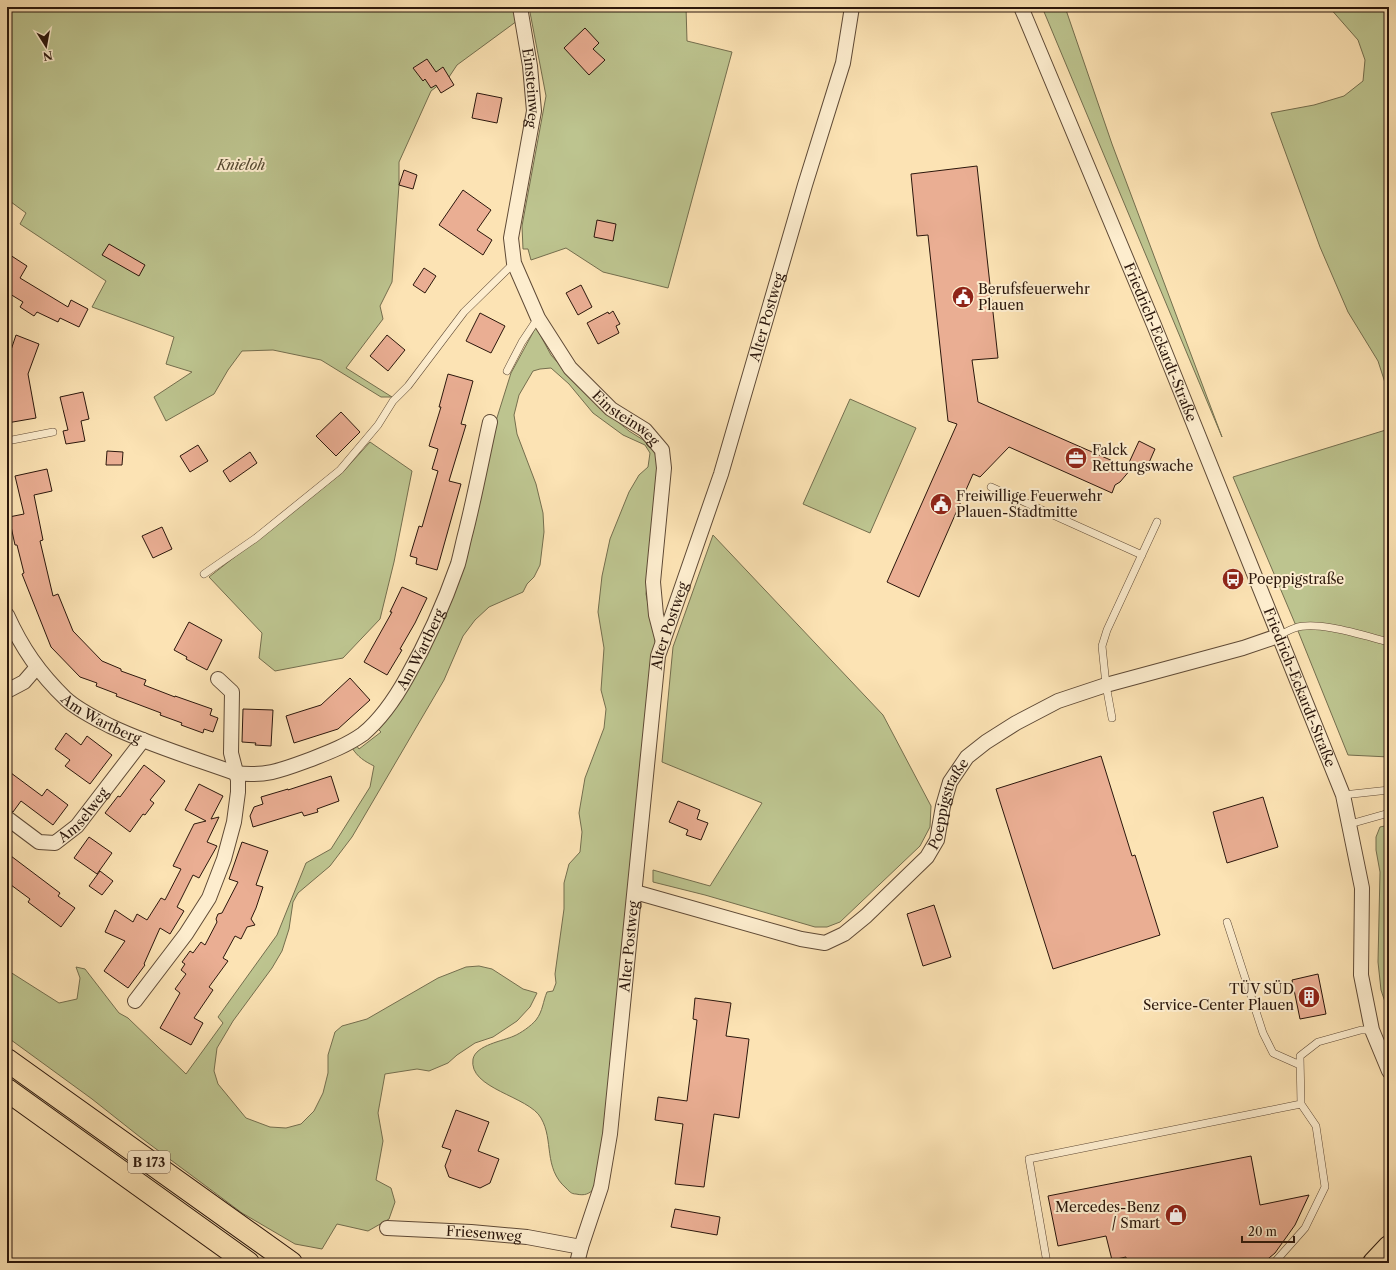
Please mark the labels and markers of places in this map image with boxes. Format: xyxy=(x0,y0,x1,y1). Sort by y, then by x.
place label: Berufsfeuerwehr Plauen xyxy=(978,280,1090,314)
public building icon: Berufsfeuerwehr Plauen xyxy=(950,284,976,310)
place label: Falck Rettungswache xyxy=(1092,441,1193,475)
office icon: Falck Rettungswache xyxy=(1063,445,1089,471)
place label: Freiwillige Feuerwehr Plauen-Stadtmitte xyxy=(956,487,1103,521)
public building icon: Freiwillige Feuerwehr Plauen-Stadtmitte xyxy=(928,491,954,517)
bus stop icon: Poeppigstraße xyxy=(1220,566,1246,592)
place label: Poeppigstraße xyxy=(1248,570,1344,588)
place label: TÜV SÜD Service-Center Plauen xyxy=(1143,980,1294,1014)
building icon: TÜV SÜD Service-Center Plauen xyxy=(1296,984,1322,1010)
place label: Mercedes-Benz / Smart xyxy=(1055,1198,1160,1232)
shop icon: Mercedes-Benz / Smart xyxy=(1163,1202,1189,1228)

